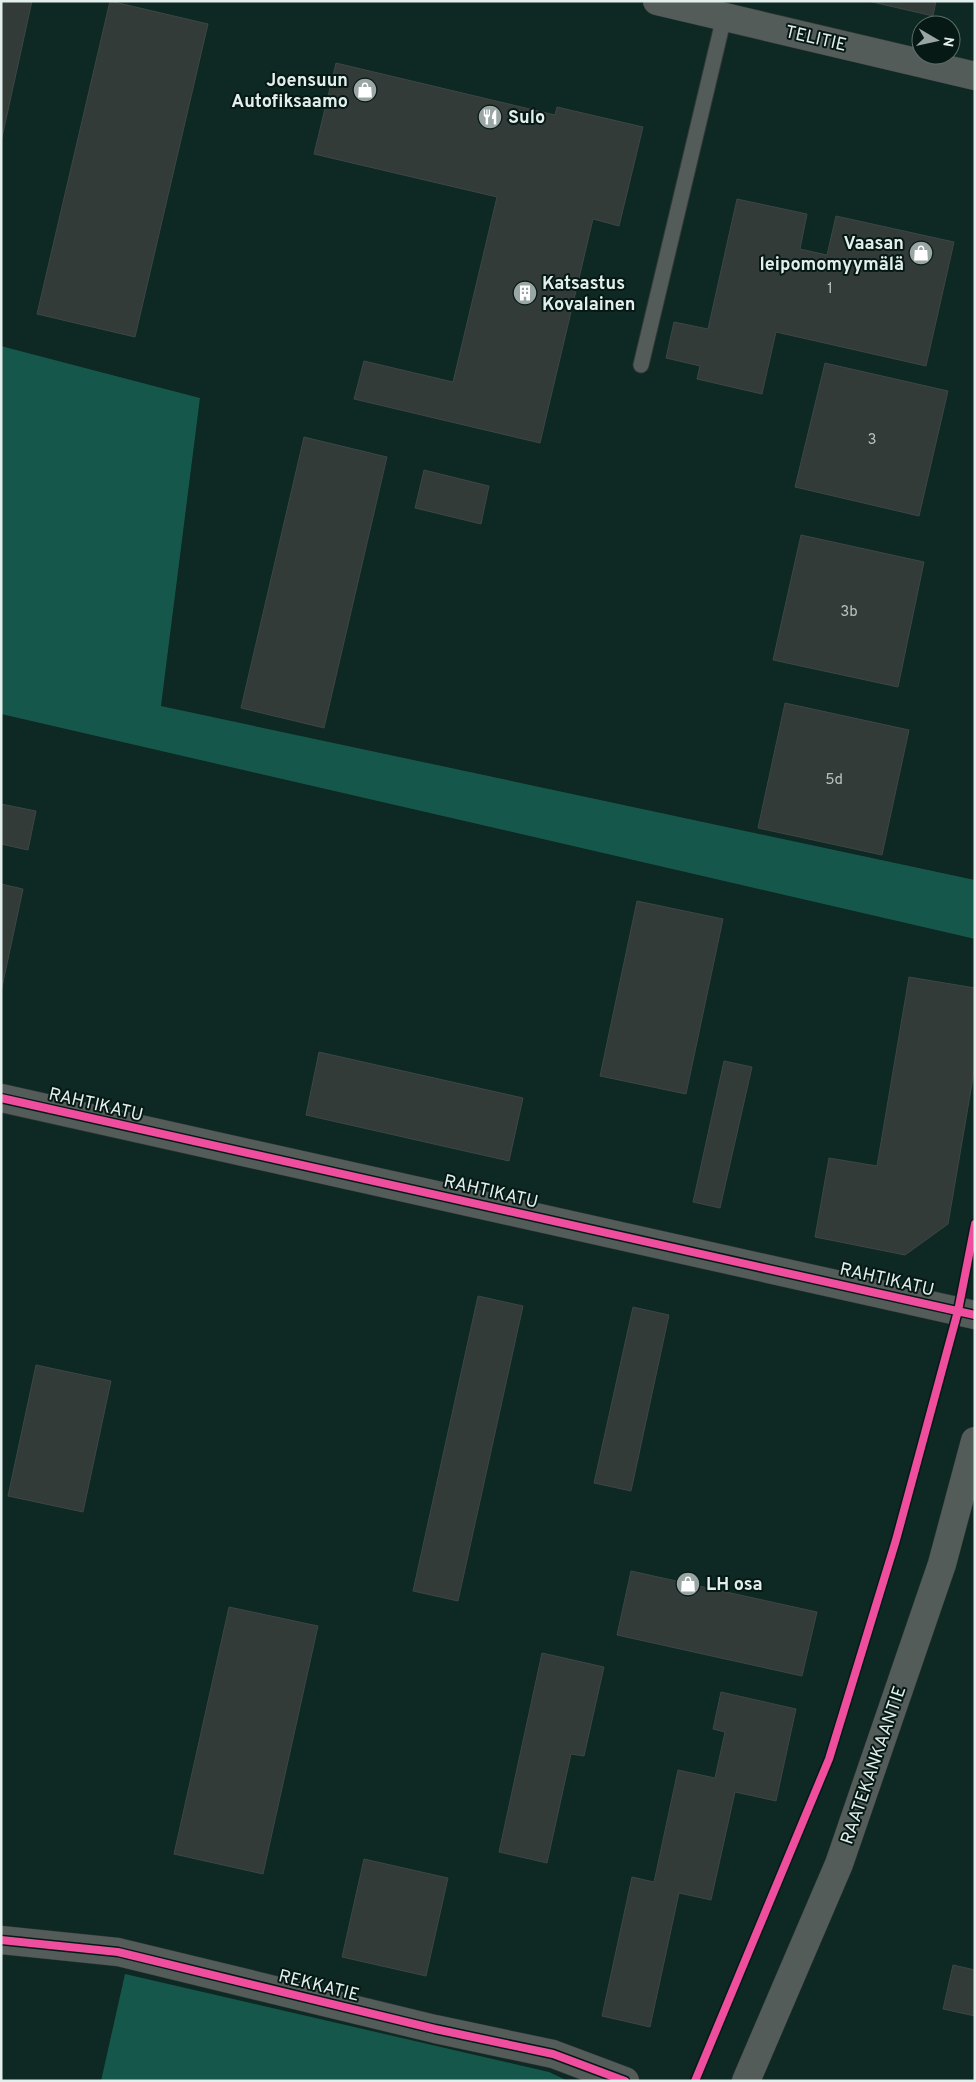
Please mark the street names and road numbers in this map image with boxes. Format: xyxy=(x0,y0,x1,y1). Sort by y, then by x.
street label: TELITIE xyxy=(783,21,849,58)
street label: RAHTIKATU xyxy=(46,1083,145,1127)
street label: RAHTIKATU xyxy=(441,1170,540,1214)
street label: RAHTIKATU xyxy=(837,1258,936,1302)
street label: RAATEKANKAANTIE xyxy=(836,1683,912,1848)
street label: REKKATIE xyxy=(276,1965,362,2008)

